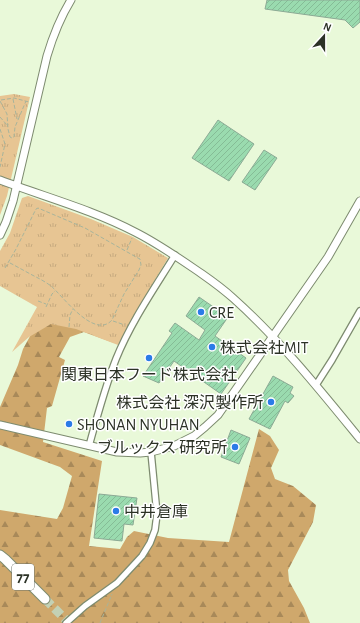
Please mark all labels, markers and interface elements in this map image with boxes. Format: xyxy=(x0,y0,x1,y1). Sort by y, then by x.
north arrow xyxy=(304,16,344,56)
text: N xyxy=(322,21,333,34)
place label: CRE xyxy=(209,305,234,321)
marker: CRE xyxy=(196,307,206,317)
place label: 株式会社MIT xyxy=(220,340,309,356)
marker: 株式会社MIT xyxy=(207,342,217,352)
marker: 関東日本フード株式会社 xyxy=(144,353,154,363)
place label: 関東日本フード株式会社 xyxy=(61,367,237,383)
place label: 株式会社 深沢製作所 xyxy=(116,394,263,411)
marker: 株式会社 深沢製作所 xyxy=(266,397,276,407)
place label: SHONAN NYUHAN xyxy=(77,417,200,433)
marker: SHONAN NYUHAN xyxy=(64,419,74,429)
place label: ブルックス 研究所 xyxy=(97,439,227,456)
marker: ブルックス 研究所 xyxy=(230,442,240,452)
place label: 中井倉庫 xyxy=(124,503,188,520)
marker: 中井倉庫 xyxy=(111,506,121,516)
road number: 77 xyxy=(12,564,34,590)

